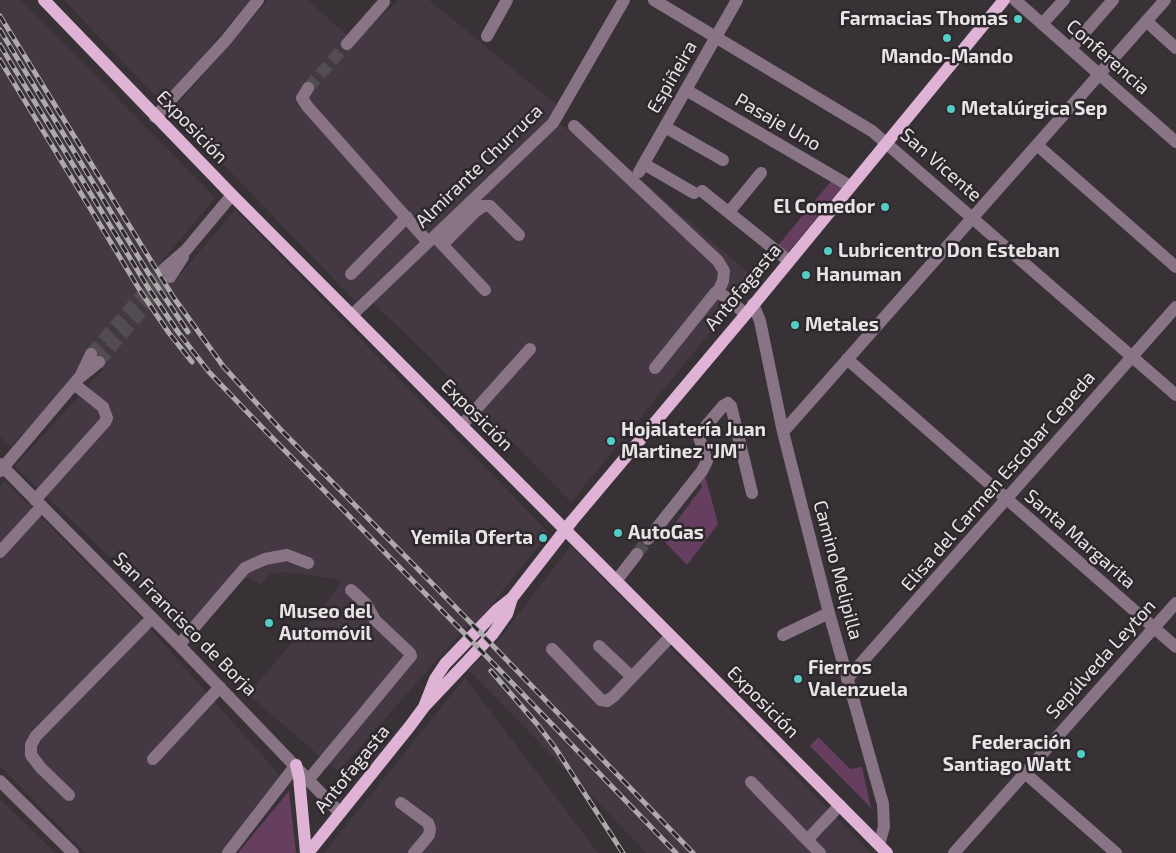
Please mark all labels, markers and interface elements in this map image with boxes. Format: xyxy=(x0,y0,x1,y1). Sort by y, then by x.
place label: Farmacias Thomas xyxy=(840,8,1008,30)
marker: Farmacias Thomas xyxy=(1012,13,1024,25)
street label: Conferencia xyxy=(1062,15,1154,99)
marker: Mando-Mando xyxy=(941,32,953,44)
street label: Espiñeira xyxy=(642,37,702,117)
place label: Mando-Mando xyxy=(881,46,1013,68)
street label: Exposición xyxy=(152,86,232,168)
street label: Pasaje Uno xyxy=(731,88,825,156)
place label: Metalúrgica Sep xyxy=(961,98,1107,120)
street label: Almirante Churruca xyxy=(411,99,547,233)
marker: Metalúrgica Sep xyxy=(945,103,957,115)
street label: San Vicente xyxy=(896,123,986,207)
place label: El Comedor xyxy=(773,196,875,218)
marker: El Comedor xyxy=(879,201,891,213)
street label: Antofagasta xyxy=(700,239,786,335)
place label: Lubricentro Don Esteban xyxy=(838,240,1060,262)
marker: Lubricentro Don Esteban xyxy=(822,245,834,257)
place label: Hanuman xyxy=(816,264,902,286)
marker: Hanuman xyxy=(800,269,812,281)
place label: Metales xyxy=(805,314,879,336)
marker: Metales xyxy=(789,319,801,331)
street label: Elisa del Carmen Escobar Cepeda xyxy=(896,366,1100,596)
street label: Exposición xyxy=(436,374,518,456)
place label: Hojalatería Juan Martinez "JM" xyxy=(621,419,766,463)
marker: Hojalatería Juan Martinez "JM" xyxy=(605,435,617,447)
street label: Santa Margarita xyxy=(1020,485,1140,593)
street label: Camino Melipilla xyxy=(808,498,868,642)
place label: AutoGas xyxy=(628,522,704,544)
place label: Yemila Oferta xyxy=(411,527,533,549)
marker: AutoGas xyxy=(612,527,624,539)
marker: Yemila Oferta xyxy=(537,532,549,544)
street label: San Francisco de Borja xyxy=(108,547,262,701)
street label: Sepúlveda Leyton xyxy=(1041,595,1161,723)
place label: Museo del Automóvil xyxy=(279,601,372,645)
marker: Museo del Automóvil xyxy=(263,617,275,629)
place label: Fierros Valenzuela xyxy=(808,657,908,701)
street label: Exposición xyxy=(722,661,804,743)
marker: Fierros Valenzuela xyxy=(792,673,804,685)
street label: Antofagasta xyxy=(310,720,394,818)
place label: Federación Santiago Watt xyxy=(943,732,1071,776)
marker: Federación Santiago Watt xyxy=(1075,748,1087,760)

